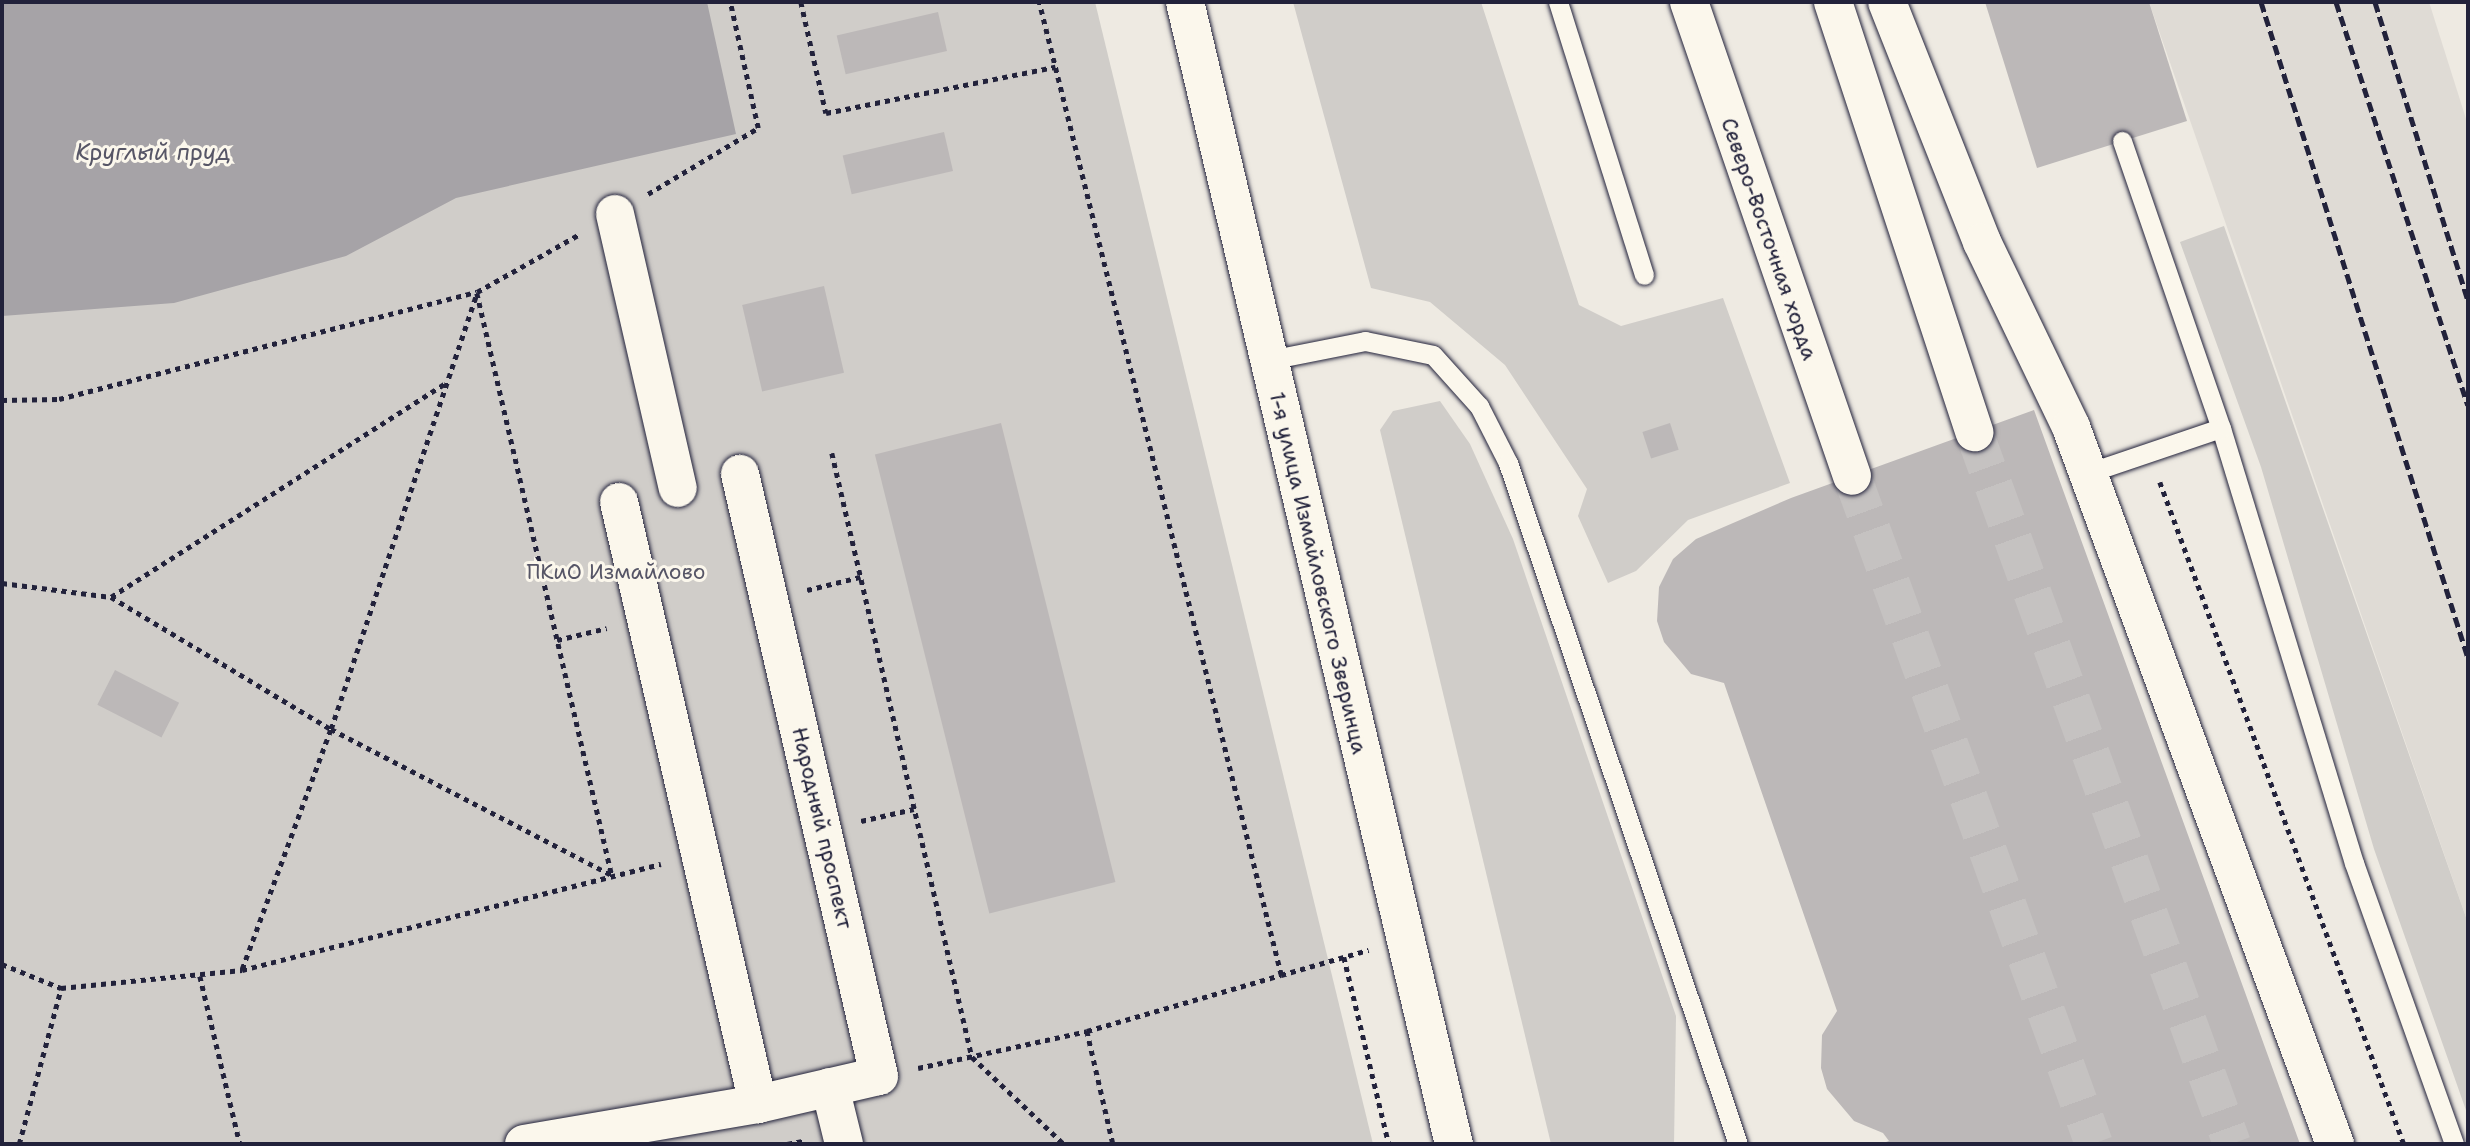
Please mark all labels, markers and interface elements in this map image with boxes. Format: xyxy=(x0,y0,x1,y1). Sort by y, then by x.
street label: Северо-Восточная хорда xyxy=(1716,115,1822,363)
water label: Круглый пруд xyxy=(75,138,231,166)
street label: 1-я улица Измайловского Зверинца xyxy=(1264,389,1372,757)
park label: ПКиО Измайлово xyxy=(526,559,706,585)
street label: Народный проспект xyxy=(787,725,857,931)

